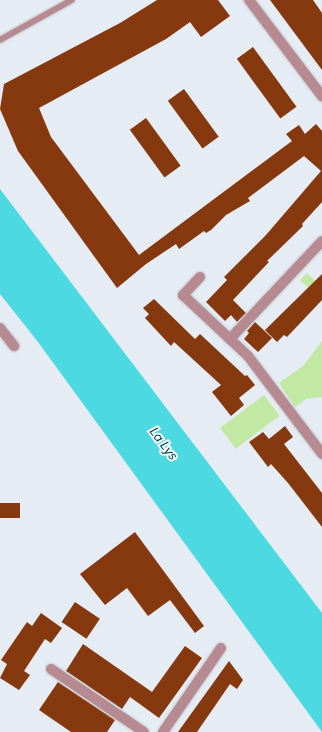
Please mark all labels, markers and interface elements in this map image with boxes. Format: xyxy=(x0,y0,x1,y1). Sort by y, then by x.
water label: La Lys xyxy=(146,424,180,464)

